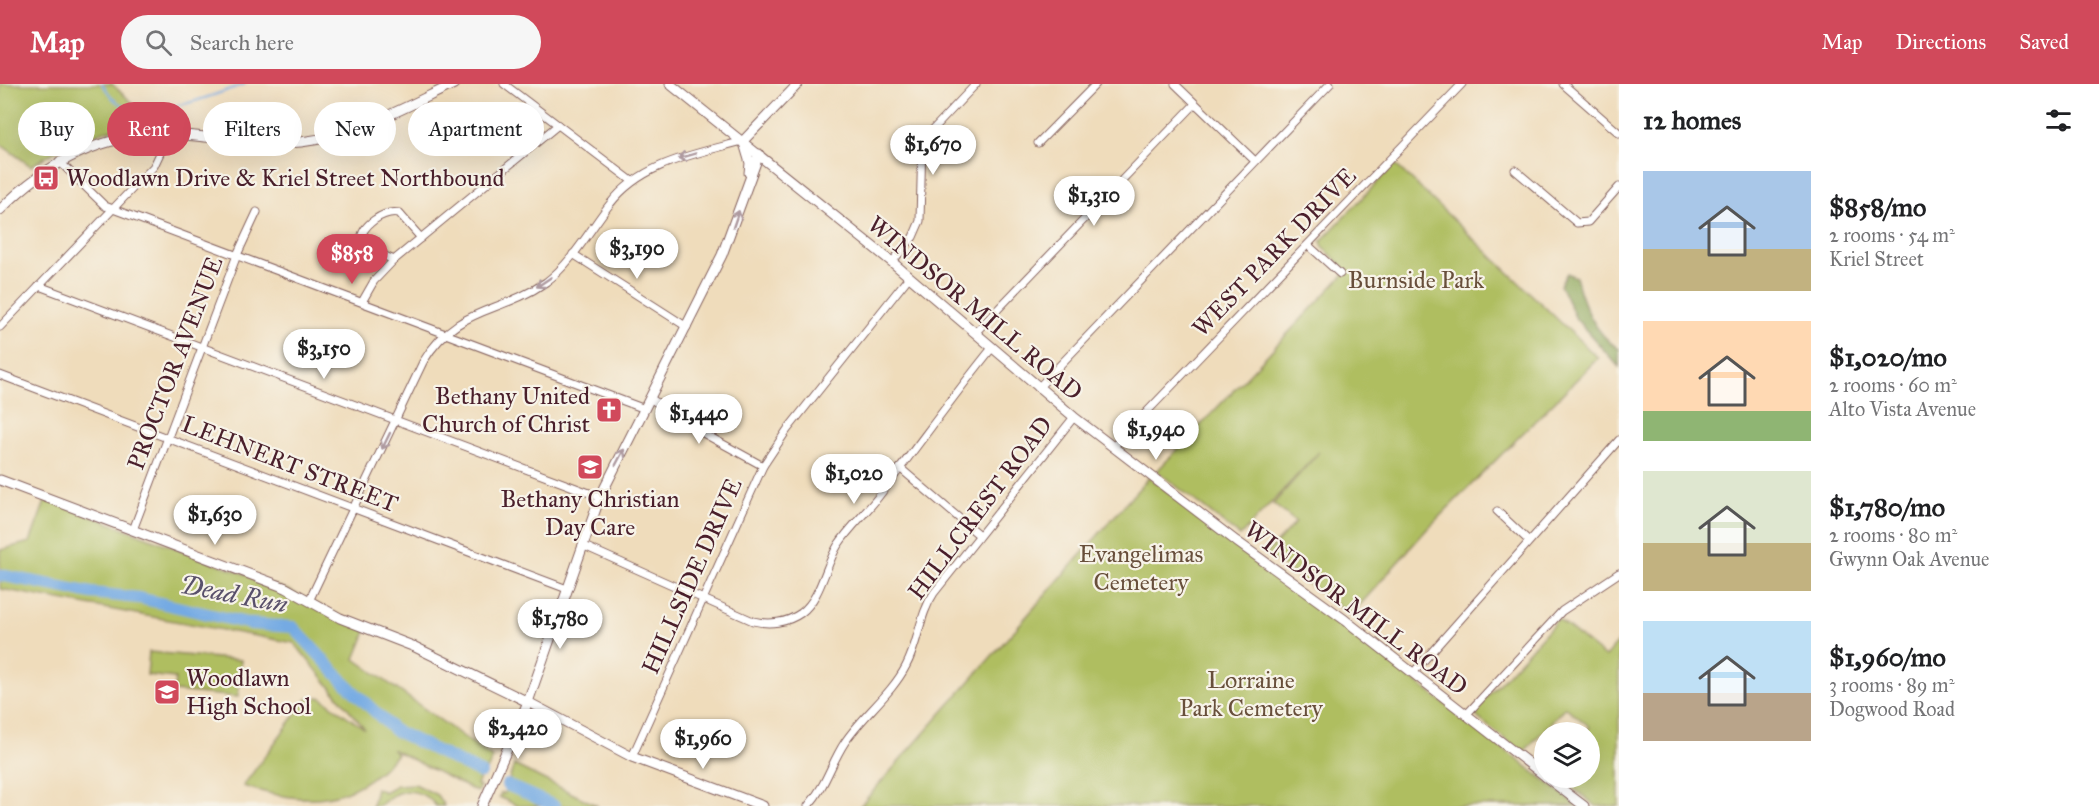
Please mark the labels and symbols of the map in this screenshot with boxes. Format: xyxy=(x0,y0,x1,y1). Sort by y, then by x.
pin: $1,670 xyxy=(884,125,982,176)
one-way arrow xyxy=(678,151,697,163)
street label: WEST PARK DRIVE xyxy=(1186,161,1362,343)
bus stop icon: Woodlawn Drive & Kriel Street Northbound xyxy=(31,163,61,193)
place label: Woodlawn Drive & Kriel Street Northbound xyxy=(66,163,505,193)
pin: $1,310 xyxy=(1045,176,1143,227)
street label: WINDSOR MILL ROAD xyxy=(861,209,1089,407)
one-way arrow xyxy=(732,210,743,229)
pin: $3,190 xyxy=(588,229,686,280)
pin: $858 xyxy=(316,234,388,285)
street label: PROCTOR AVENUE xyxy=(120,252,230,474)
park label: Burnside Park xyxy=(1348,265,1485,295)
one-way arrow xyxy=(537,276,553,288)
pin: $3,150 xyxy=(275,329,373,380)
place label: Bethany United Church of Christ xyxy=(422,381,590,439)
pin: $1,440 xyxy=(650,394,748,445)
church icon: Bethany United Church of Christ xyxy=(594,395,624,425)
street label: LEHNERT STREET xyxy=(178,409,402,519)
street label: HILLCREST ROAD xyxy=(901,410,1059,606)
pin: $1,940 xyxy=(1107,410,1205,461)
one-way arrow xyxy=(379,432,391,450)
one-way arrow xyxy=(614,449,626,466)
school or university icon: Bethany Christian Day Care xyxy=(575,452,605,482)
pin: $1,020 xyxy=(805,454,903,505)
street label: HILLSIDE DRIVE xyxy=(635,473,749,679)
place label: Bethany Christian Day Care xyxy=(500,484,680,542)
pin: $1,630 xyxy=(166,495,264,546)
street label: WINDSOR MILL ROAD xyxy=(1239,514,1473,702)
park label: Evangelimas Cemetery xyxy=(1079,539,1203,597)
water label: Dead Run xyxy=(178,568,291,620)
pin: $1,780 xyxy=(511,599,609,650)
place label: Woodlawn High School xyxy=(186,663,312,721)
park label: Lorraine Park Cemetery xyxy=(1179,665,1324,723)
school or university icon: Woodlawn High School xyxy=(152,677,182,707)
pin: $2,420 xyxy=(469,709,567,760)
pin: $1,960 xyxy=(654,719,752,770)

